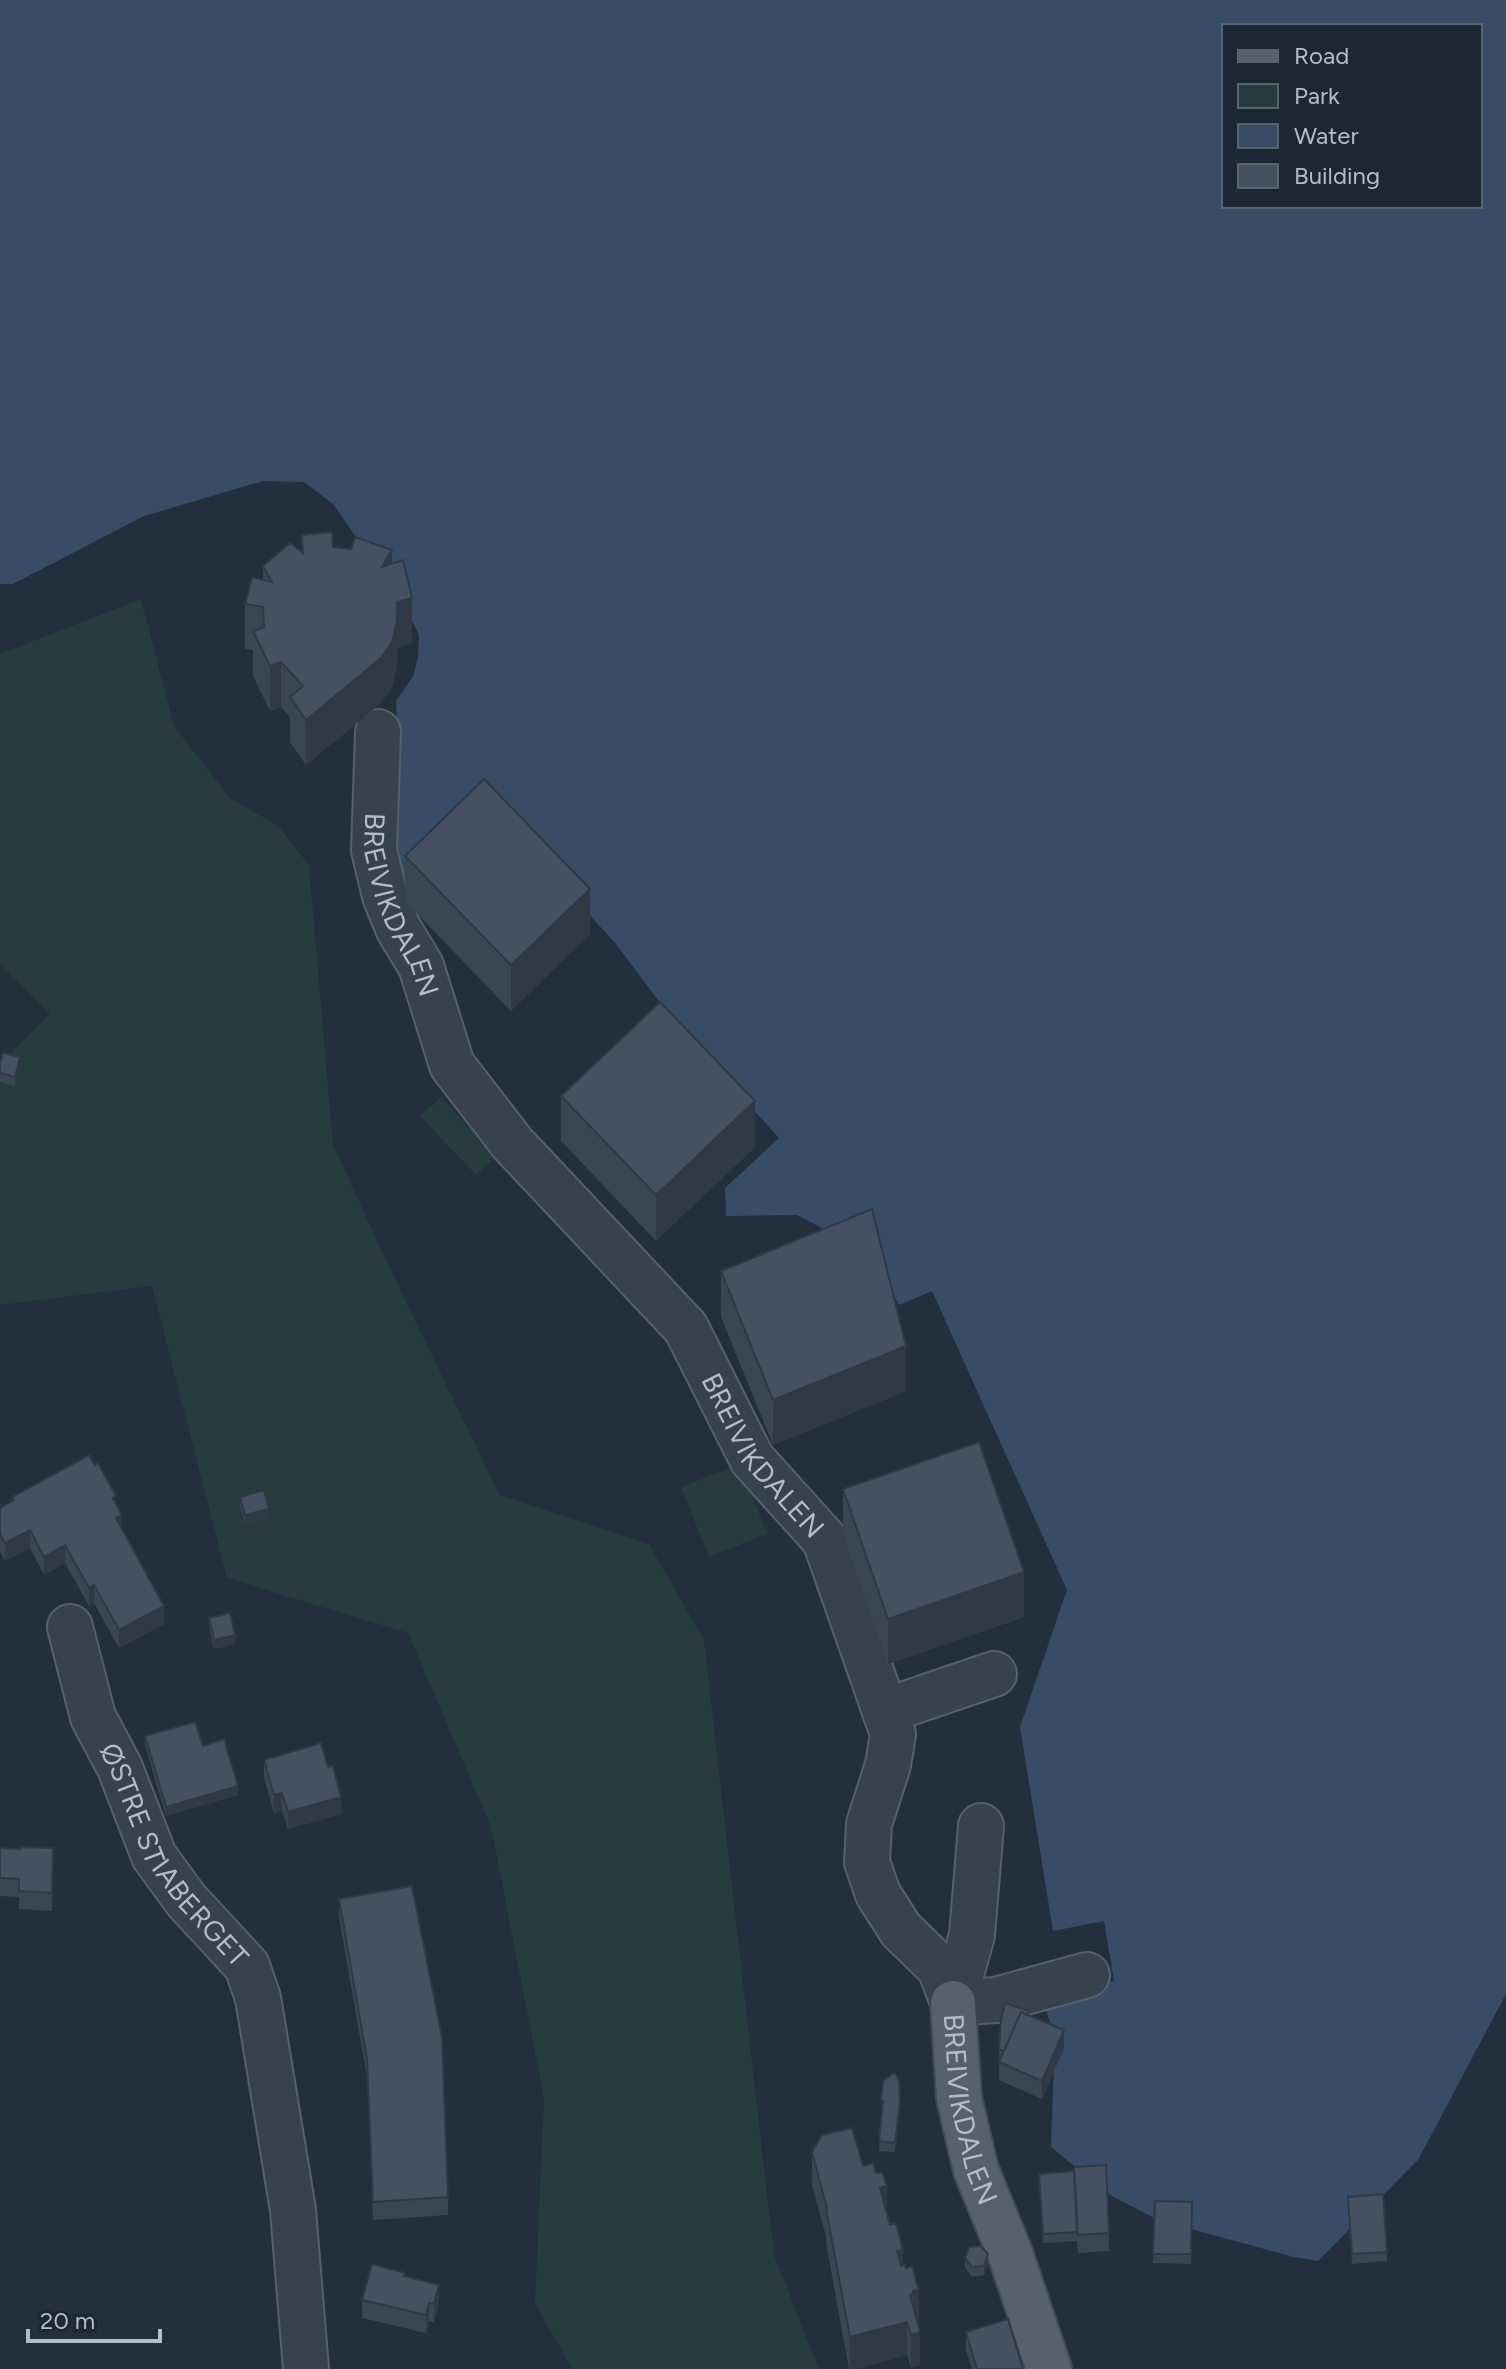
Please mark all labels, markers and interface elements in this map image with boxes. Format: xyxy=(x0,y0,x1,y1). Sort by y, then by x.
legend xyxy=(1222,24,1482,208)
text: Road xyxy=(1294,41,1349,70)
text: Park xyxy=(1294,81,1340,110)
text: Water xyxy=(1294,121,1359,150)
text: Building xyxy=(1294,161,1380,190)
street label: BREIVIKDALEN xyxy=(357,812,446,1000)
street label: BREIVIKDALEN xyxy=(694,1367,831,1545)
street label: ØSTRE STIABERGET xyxy=(93,1737,256,1974)
street label: BREIVIKDALEN xyxy=(937,2013,1005,2210)
scale bar xyxy=(28,2293,160,2343)
text: 20 m xyxy=(40,2306,95,2335)

